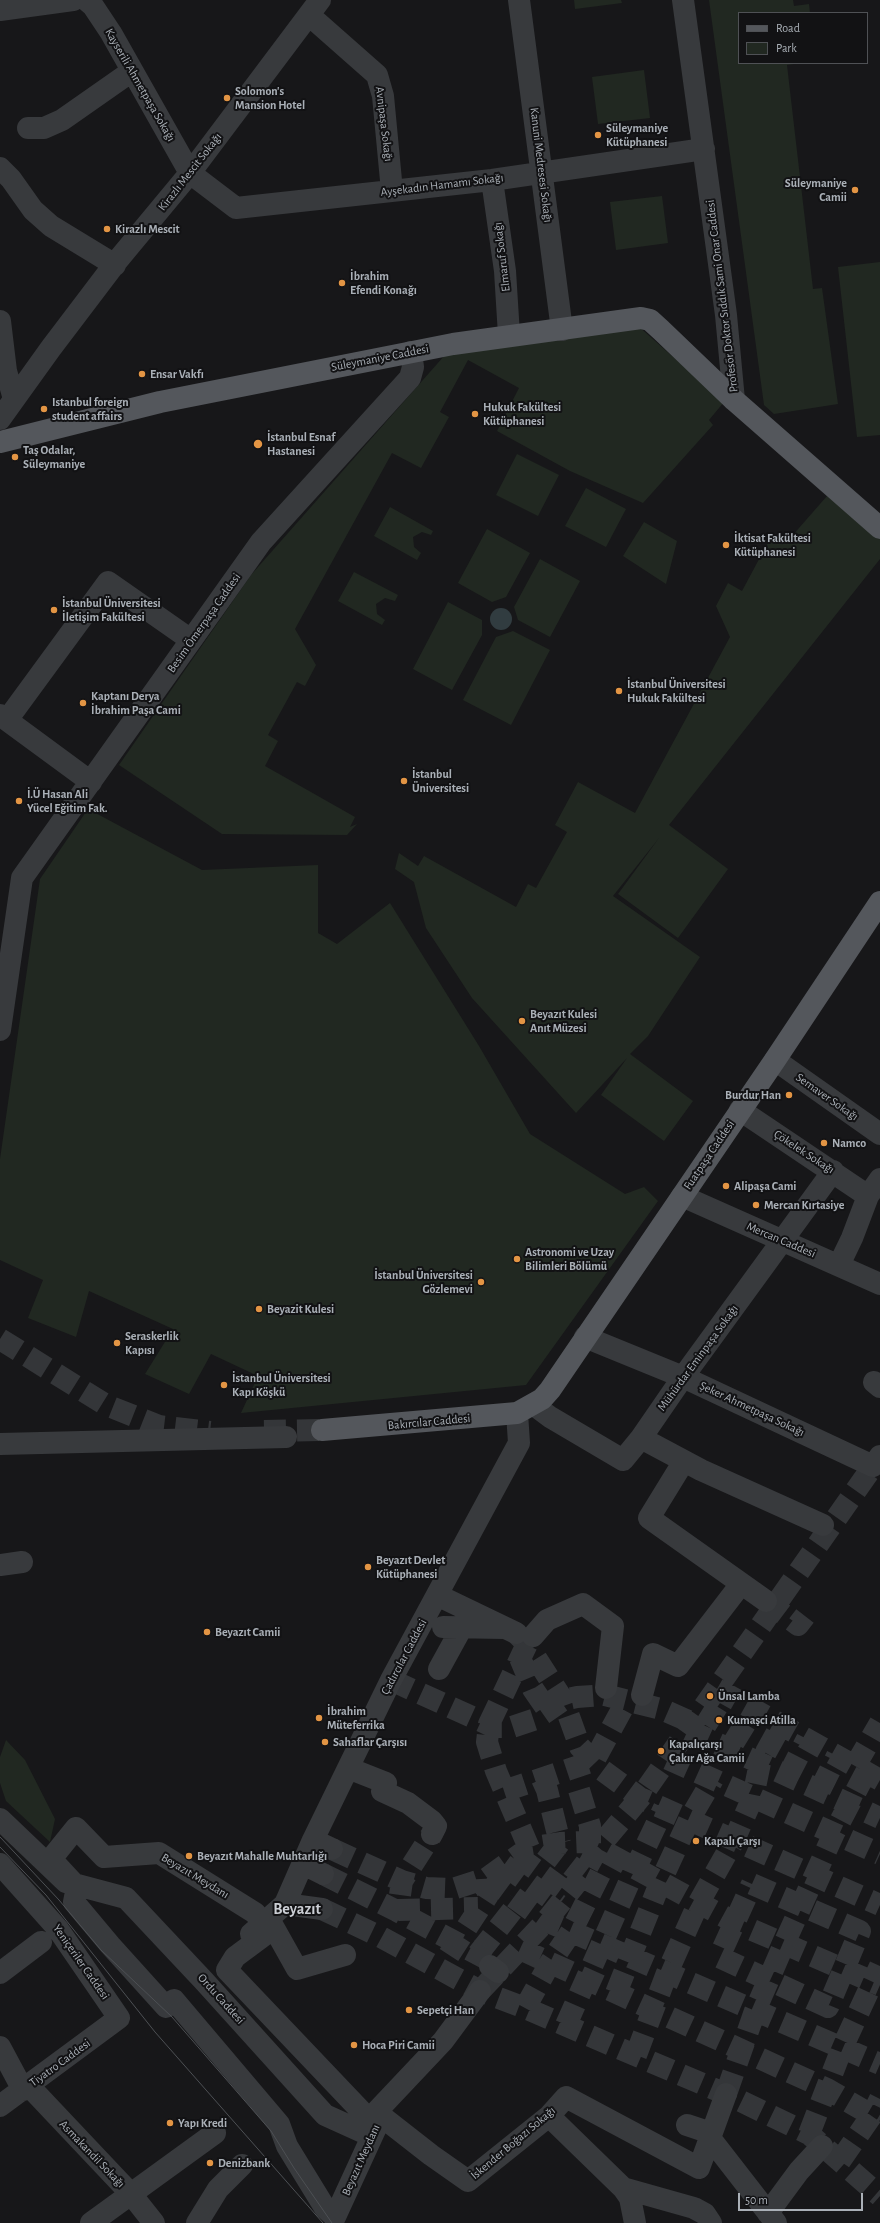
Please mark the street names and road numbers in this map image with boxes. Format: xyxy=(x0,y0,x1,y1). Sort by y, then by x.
street label: Kayserili Ahmetpaşa Sokağı xyxy=(102,26,178,144)
street label: Avnipaşa Sokağı xyxy=(372,86,396,162)
street label: Kanuni Medresesi Sokağı xyxy=(527,107,555,223)
street label: Kirazlı Mescit Sokağı xyxy=(155,130,225,214)
street label: Ayşekadın Hamamı Sokağı xyxy=(380,170,504,200)
street label: Profesör Doktor Sıddık Sami Onar Caddesi xyxy=(703,199,741,393)
street label: Elmaruf Sokağı xyxy=(491,221,513,293)
street label: Süleymaniye Caddesi xyxy=(330,341,430,375)
street label: Besim Ömerpaşa Caddesi xyxy=(164,570,244,676)
street label: Semaver Sokağı xyxy=(793,1070,861,1124)
street label: Fuatpaşa Caddesi xyxy=(680,1117,738,1193)
street label: Çökelek Sokağı xyxy=(771,1127,837,1177)
street label: Mercan Caddesi xyxy=(744,1219,818,1261)
street label: Mühürdar Eminpaşa Sokağı xyxy=(655,1302,741,1414)
street label: Şeker Ahmetpaşa Sokağı xyxy=(697,1378,807,1440)
street label: Bakırcılar Caddesi xyxy=(387,1411,471,1433)
street label: Çadırcılar Caddesi xyxy=(378,1617,430,1697)
street label: Beyazıt Meydanı xyxy=(159,1850,231,1902)
street label: Yeniçeriler Caddesi xyxy=(50,1922,112,2002)
street label: Ordu Caddesi xyxy=(195,1971,247,2027)
street label: Tiyatro Caddesi xyxy=(27,2036,93,2090)
street label: İskender Boğazı Sokağı xyxy=(468,2103,558,2183)
street label: Asmakandil Sokağı xyxy=(56,2117,128,2191)
street label: Beyazıt Meydanı xyxy=(339,2122,383,2198)

